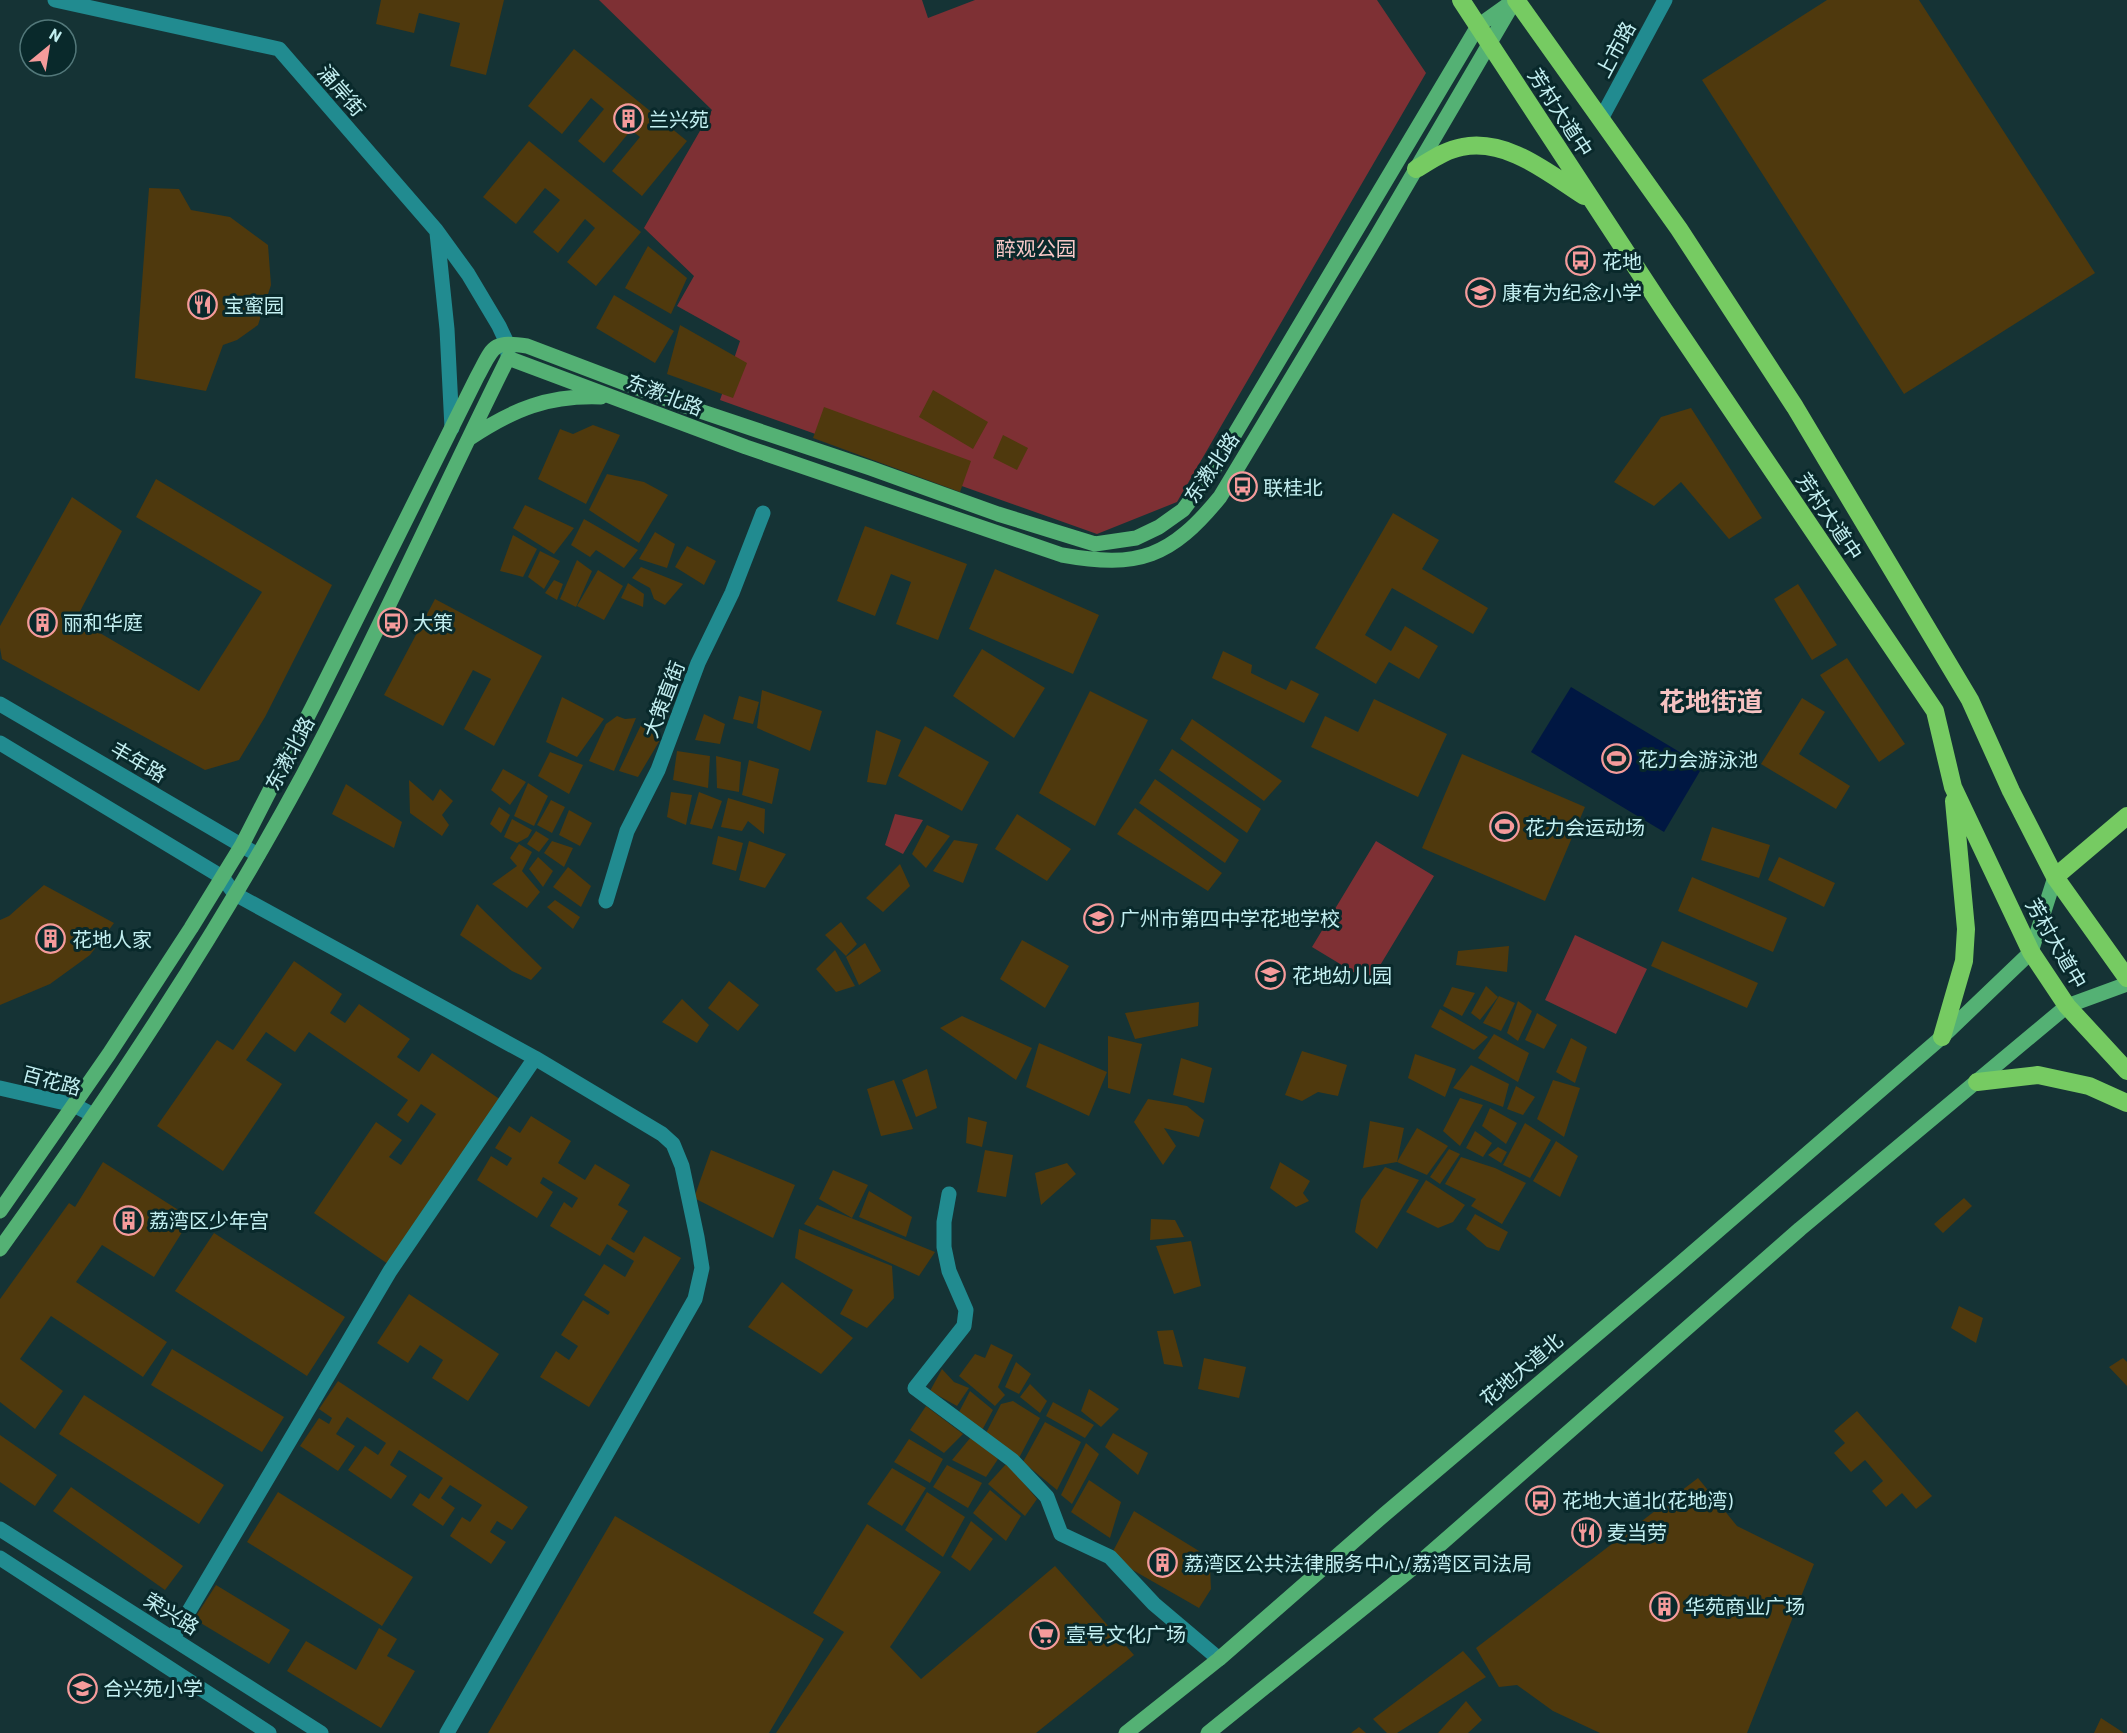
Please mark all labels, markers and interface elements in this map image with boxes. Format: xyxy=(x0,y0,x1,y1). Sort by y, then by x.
street label: 上市路 xyxy=(1590,17,1640,81)
north arrow xyxy=(18,18,78,78)
text: N xyxy=(46,24,65,45)
street label: 涌岸街 xyxy=(313,59,371,121)
street label: 芳村大道中 xyxy=(1524,64,1598,160)
building icon: 兰兴苑 xyxy=(612,103,644,135)
place label: 兰兴苑 xyxy=(649,107,709,131)
park label: 醉观公园 xyxy=(996,236,1076,260)
bus stop icon: 花地 xyxy=(1565,245,1597,277)
place label: 花地 xyxy=(1602,249,1642,273)
school or university icon: 康有为纪念小学 xyxy=(1465,276,1497,308)
place label: 康有为纪念小学 xyxy=(1502,280,1642,304)
restaurant icon: 宝蜜园 xyxy=(187,289,219,321)
place label: 宝蜜园 xyxy=(224,293,284,317)
street label: 东漖北路 xyxy=(623,368,707,420)
street label: 东漖北路 xyxy=(1179,427,1243,507)
street label: 芳村大道中 xyxy=(1792,468,1868,564)
bus stop icon: 联桂北 xyxy=(1226,471,1258,503)
place label: 联桂北 xyxy=(1263,475,1323,499)
building icon: 丽和华庭 xyxy=(26,606,58,638)
bus stop icon: 大策 xyxy=(376,606,408,638)
place label: 丽和华庭 xyxy=(63,610,143,634)
place label: 大策 xyxy=(413,610,453,634)
street label: 大策直街 xyxy=(637,657,689,741)
district label: 花地街道 xyxy=(1659,685,1763,716)
street label: 东漖北路 xyxy=(260,712,318,794)
street label: 丰年路 xyxy=(107,736,171,786)
sports icon: 花力会游泳池 xyxy=(1601,743,1633,775)
place label: 花力会游泳池 xyxy=(1638,747,1758,771)
sports icon: 花力会运动场 xyxy=(1488,811,1520,843)
place label: 花力会运动场 xyxy=(1525,815,1645,839)
street label: 芳村大道中 xyxy=(2022,894,2092,992)
school or university icon: 广州市第四中学花地学校 xyxy=(1083,902,1115,934)
place label: 广州市第四中学花地学校 xyxy=(1120,906,1340,930)
building icon: 花地人家 xyxy=(35,923,67,955)
place label: 花地人家 xyxy=(72,927,152,951)
school or university icon: 花地幼儿园 xyxy=(1255,959,1287,991)
place label: 花地幼儿园 xyxy=(1292,963,1392,987)
street label: 百花路 xyxy=(20,1061,84,1099)
building icon: 荔湾区少年宫 xyxy=(112,1204,144,1236)
place label: 荔湾区少年宫 xyxy=(149,1208,269,1232)
street label: 花地大道北 xyxy=(1475,1328,1567,1410)
bus stop icon: 花地大道北(花地湾) xyxy=(1525,1484,1557,1516)
place label: 花地大道北(花地湾) xyxy=(1562,1488,1733,1512)
restaurant icon: 麦当劳 xyxy=(1570,1516,1602,1548)
place label: 麦当劳 xyxy=(1607,1520,1667,1544)
building icon: 荔湾区公共法律服务中心/荔湾区司法局 xyxy=(1147,1547,1179,1579)
place label: 荔湾区公共法律服务中心/荔湾区司法局 xyxy=(1184,1551,1532,1575)
street label: 荣兴路 xyxy=(140,1587,204,1639)
building icon: 华苑商业广场 xyxy=(1648,1590,1680,1622)
place label: 华苑商业广场 xyxy=(1685,1594,1805,1618)
supermarket icon: 壹号文化广场 xyxy=(1029,1618,1061,1650)
place label: 壹号文化广场 xyxy=(1066,1622,1186,1646)
school or university icon: 合兴苑小学 xyxy=(66,1672,98,1704)
place label: 合兴苑小学 xyxy=(103,1676,203,1700)

